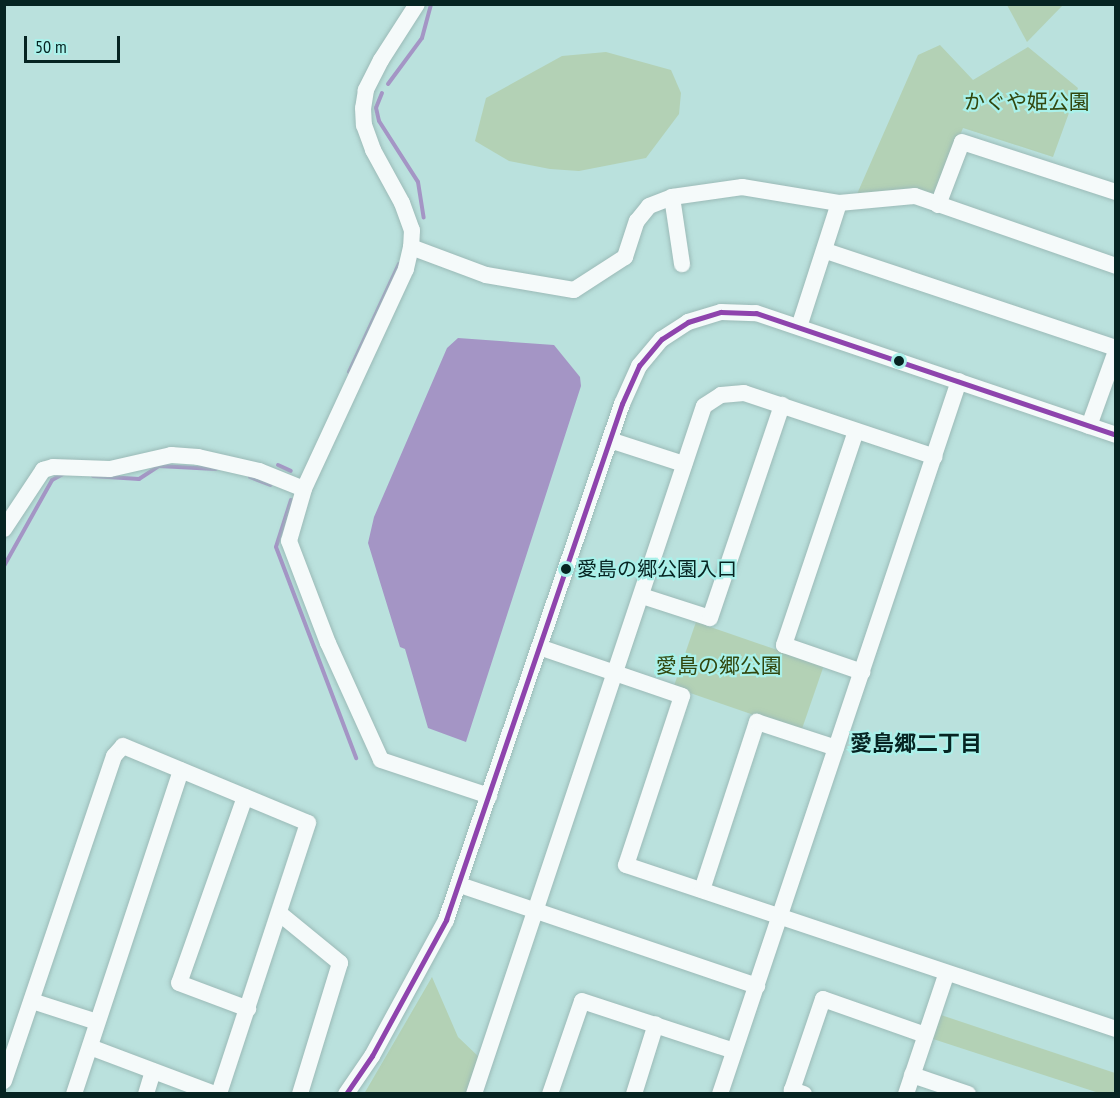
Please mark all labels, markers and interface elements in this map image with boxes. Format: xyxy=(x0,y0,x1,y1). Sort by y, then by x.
scale bar xyxy=(27,24,123,62)
text: 50 m xyxy=(35,35,67,58)
park label: かぐや姫公園 xyxy=(964,89,1090,115)
unlabelled marker xyxy=(893,355,905,367)
place label: 愛島の郷公園入口 xyxy=(577,557,737,581)
marker: 愛島の郷公園入口 xyxy=(560,563,572,575)
park label: 愛島の郷公園 xyxy=(656,653,782,679)
district label: 愛島郷二丁目 xyxy=(850,731,982,757)

